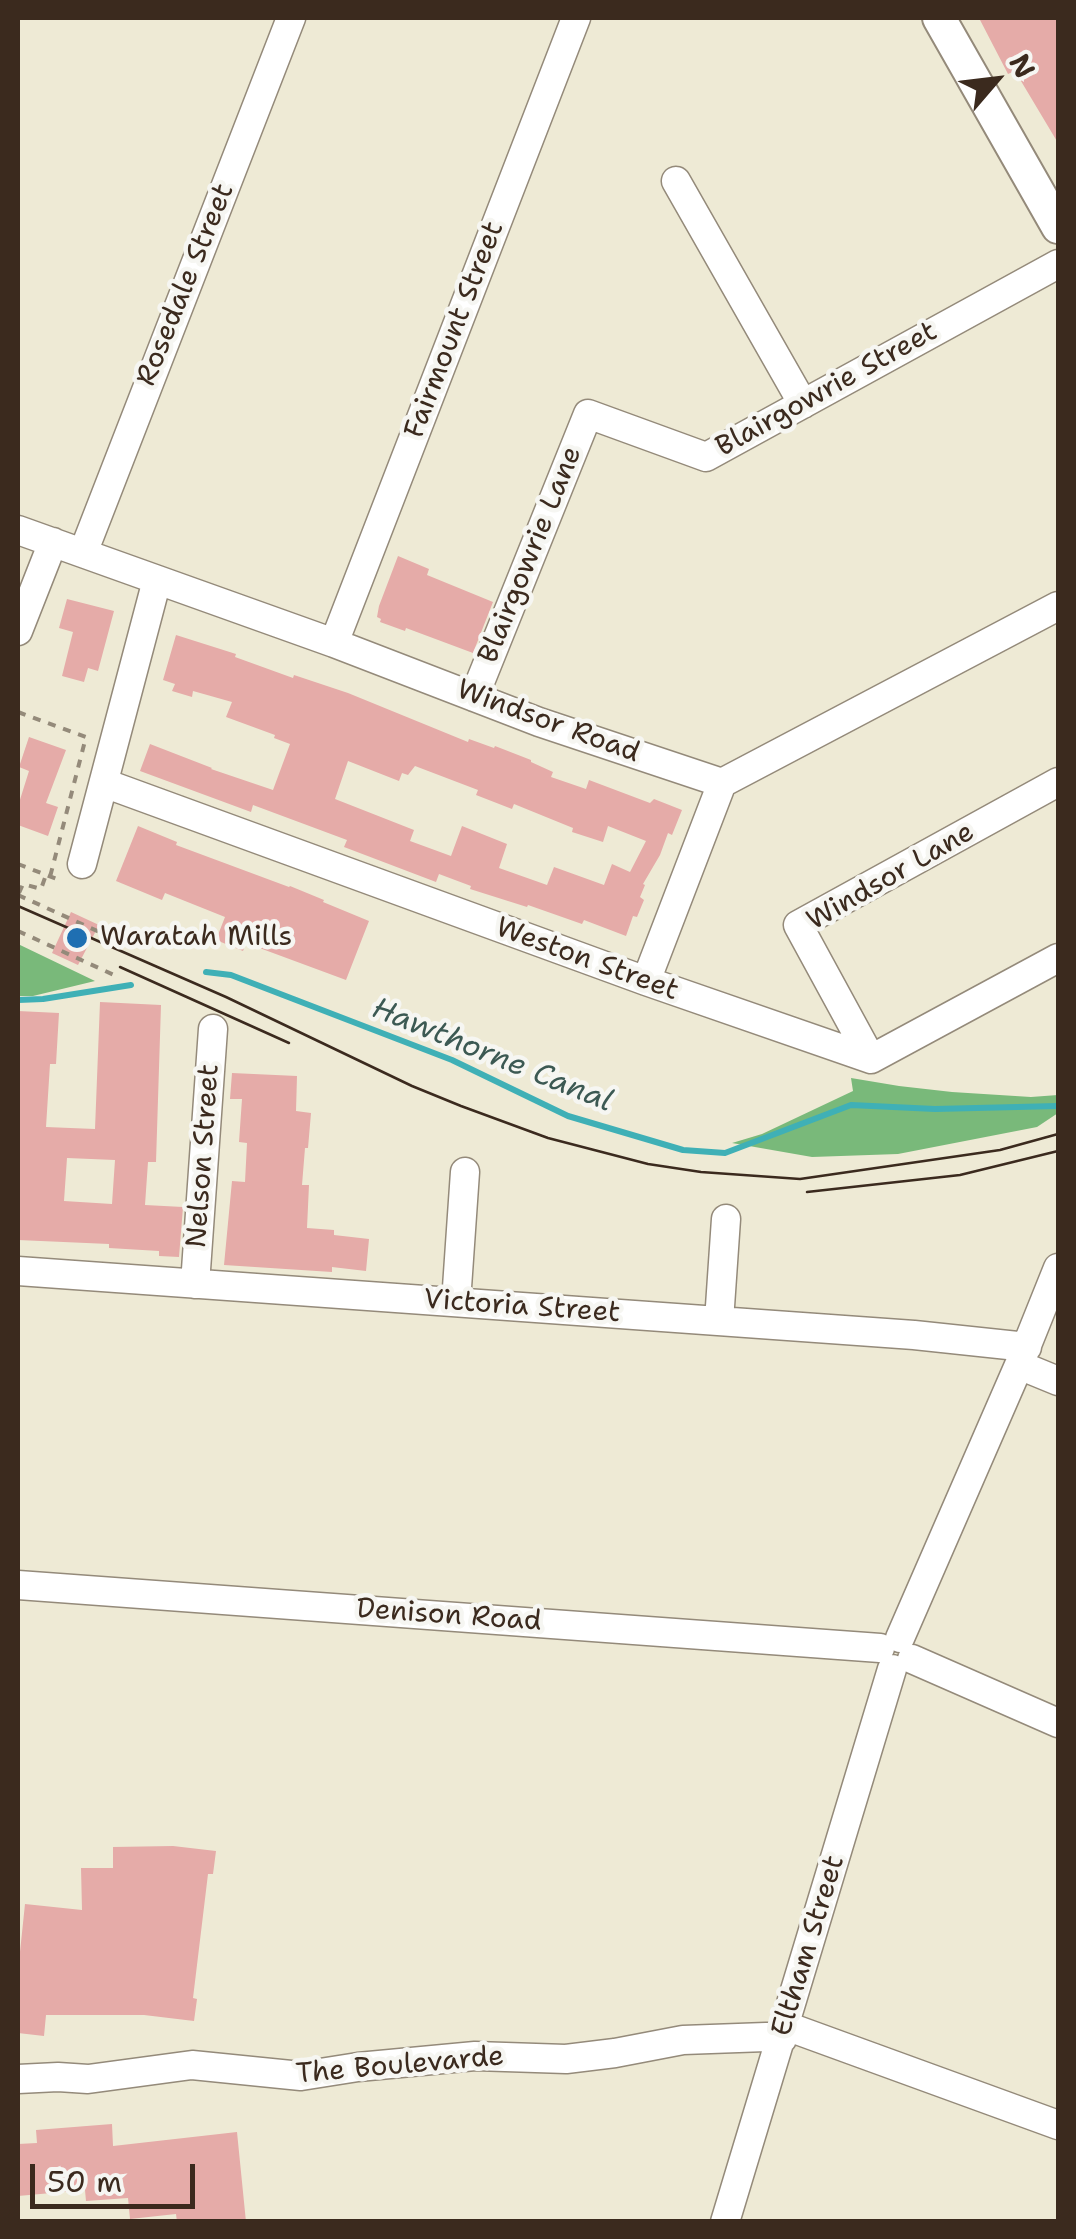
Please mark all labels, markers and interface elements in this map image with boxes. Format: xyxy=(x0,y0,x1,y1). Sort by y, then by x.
north arrow xyxy=(946,30,1046,130)
text: N xyxy=(1001,47,1044,85)
street label: Rosedale Street xyxy=(130,179,242,391)
street label: Fairmount Street xyxy=(398,217,512,443)
street label: Blairgowrie Street xyxy=(711,315,943,465)
street label: Blairgowrie Lane xyxy=(472,442,590,668)
street label: Windsor Road xyxy=(452,673,644,771)
street label: Windsor Lane xyxy=(802,816,980,938)
street label: Weston Street xyxy=(491,911,683,1009)
place label: Waratah Mills xyxy=(100,921,292,955)
marker: Waratah Mills xyxy=(64,925,90,951)
water label: Hawthorne Canal xyxy=(366,991,618,1121)
street label: Nelson Street xyxy=(181,1063,227,1249)
street label: Victoria Street xyxy=(423,1283,621,1331)
street label: Denison Road xyxy=(355,1593,543,1639)
street label: Eltham Street xyxy=(766,1851,852,2041)
street label: The Boulevarde xyxy=(295,2040,505,2092)
scale bar xyxy=(35,2144,200,2206)
text: 50 m xyxy=(47,2161,122,2202)

